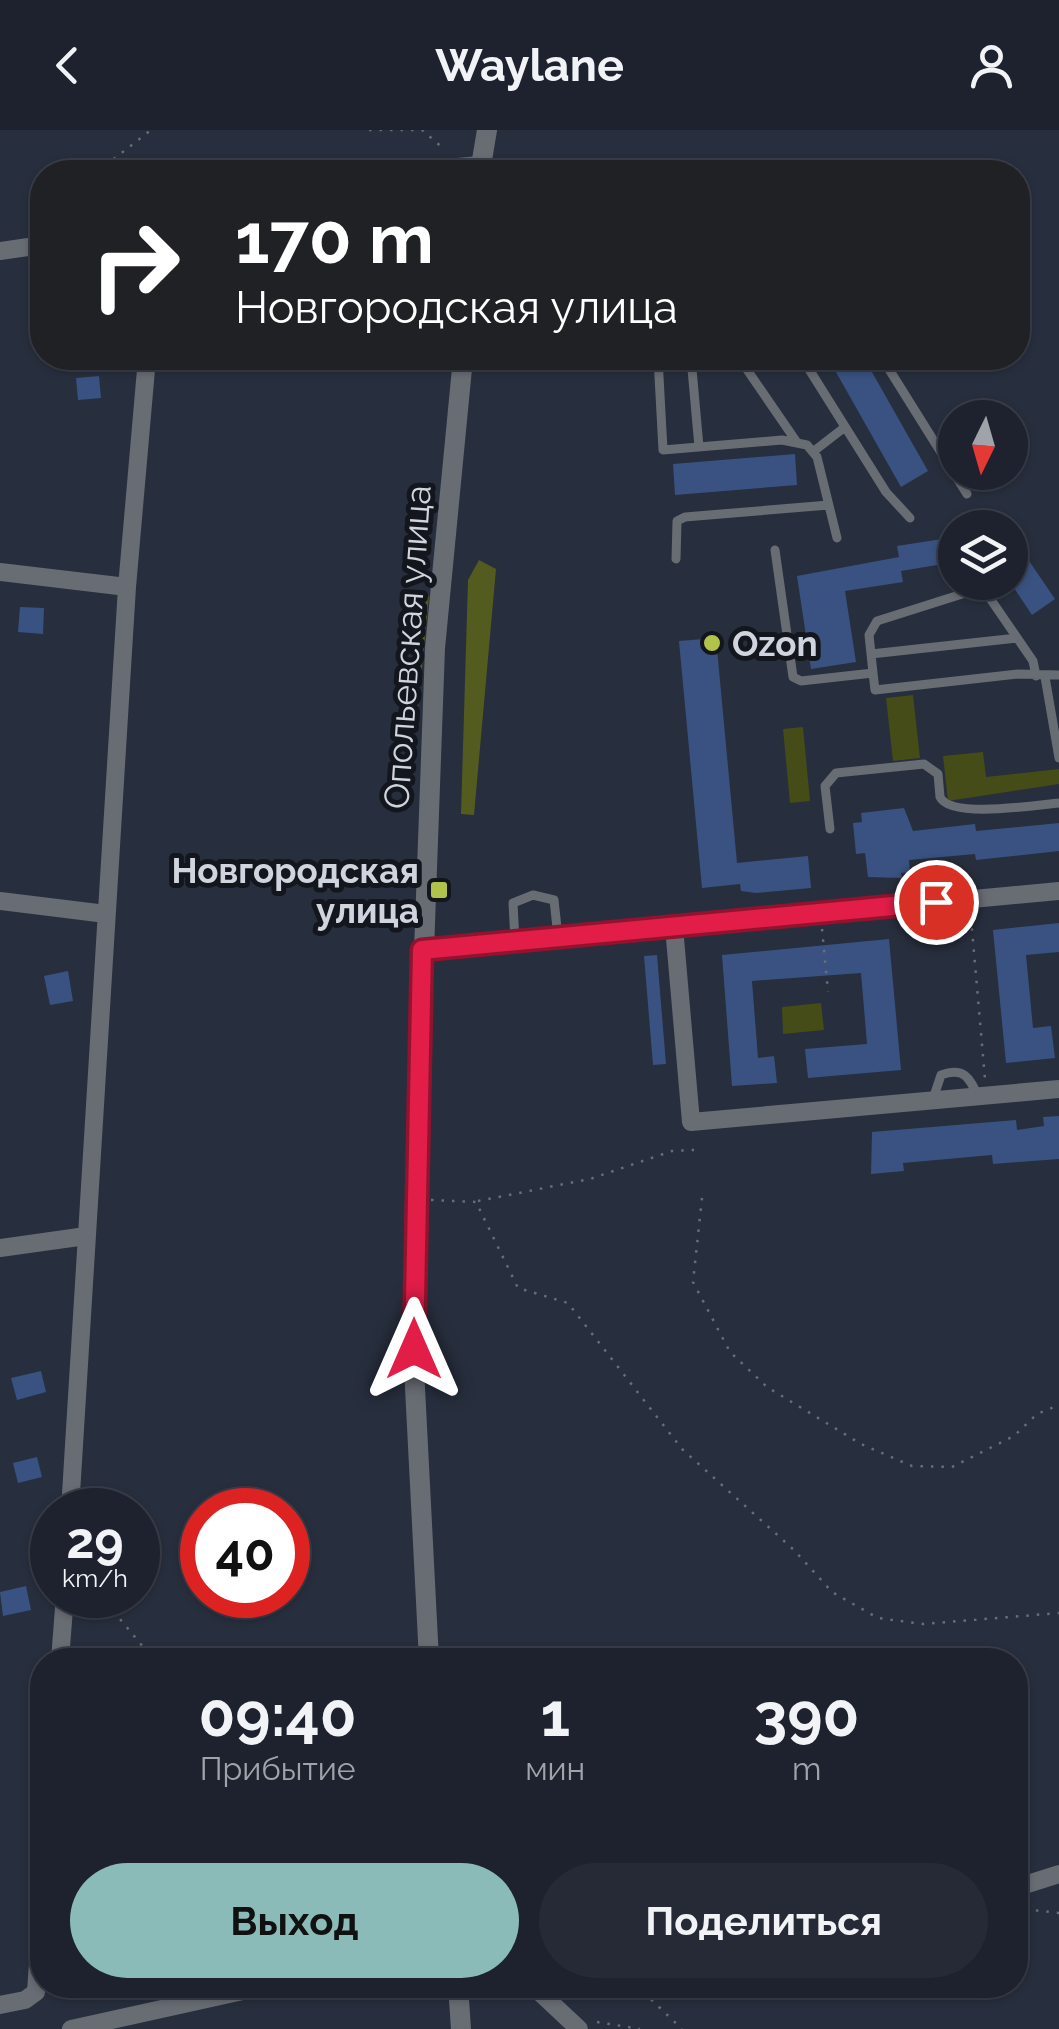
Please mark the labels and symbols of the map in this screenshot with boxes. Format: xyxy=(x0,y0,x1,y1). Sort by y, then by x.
north arrow xyxy=(938,400,1028,490)
street label: Опольевская улица xyxy=(375,484,439,810)
place label: Ozon xyxy=(732,623,818,664)
marker: Ozon xyxy=(701,632,723,654)
place label: Новгородская улица xyxy=(171,850,419,931)
pin xyxy=(894,860,979,945)
marker: Новгородская улица xyxy=(428,879,450,901)
position arrow xyxy=(362,1297,466,1401)
speed limit sign: 40 xyxy=(180,1488,310,1618)

